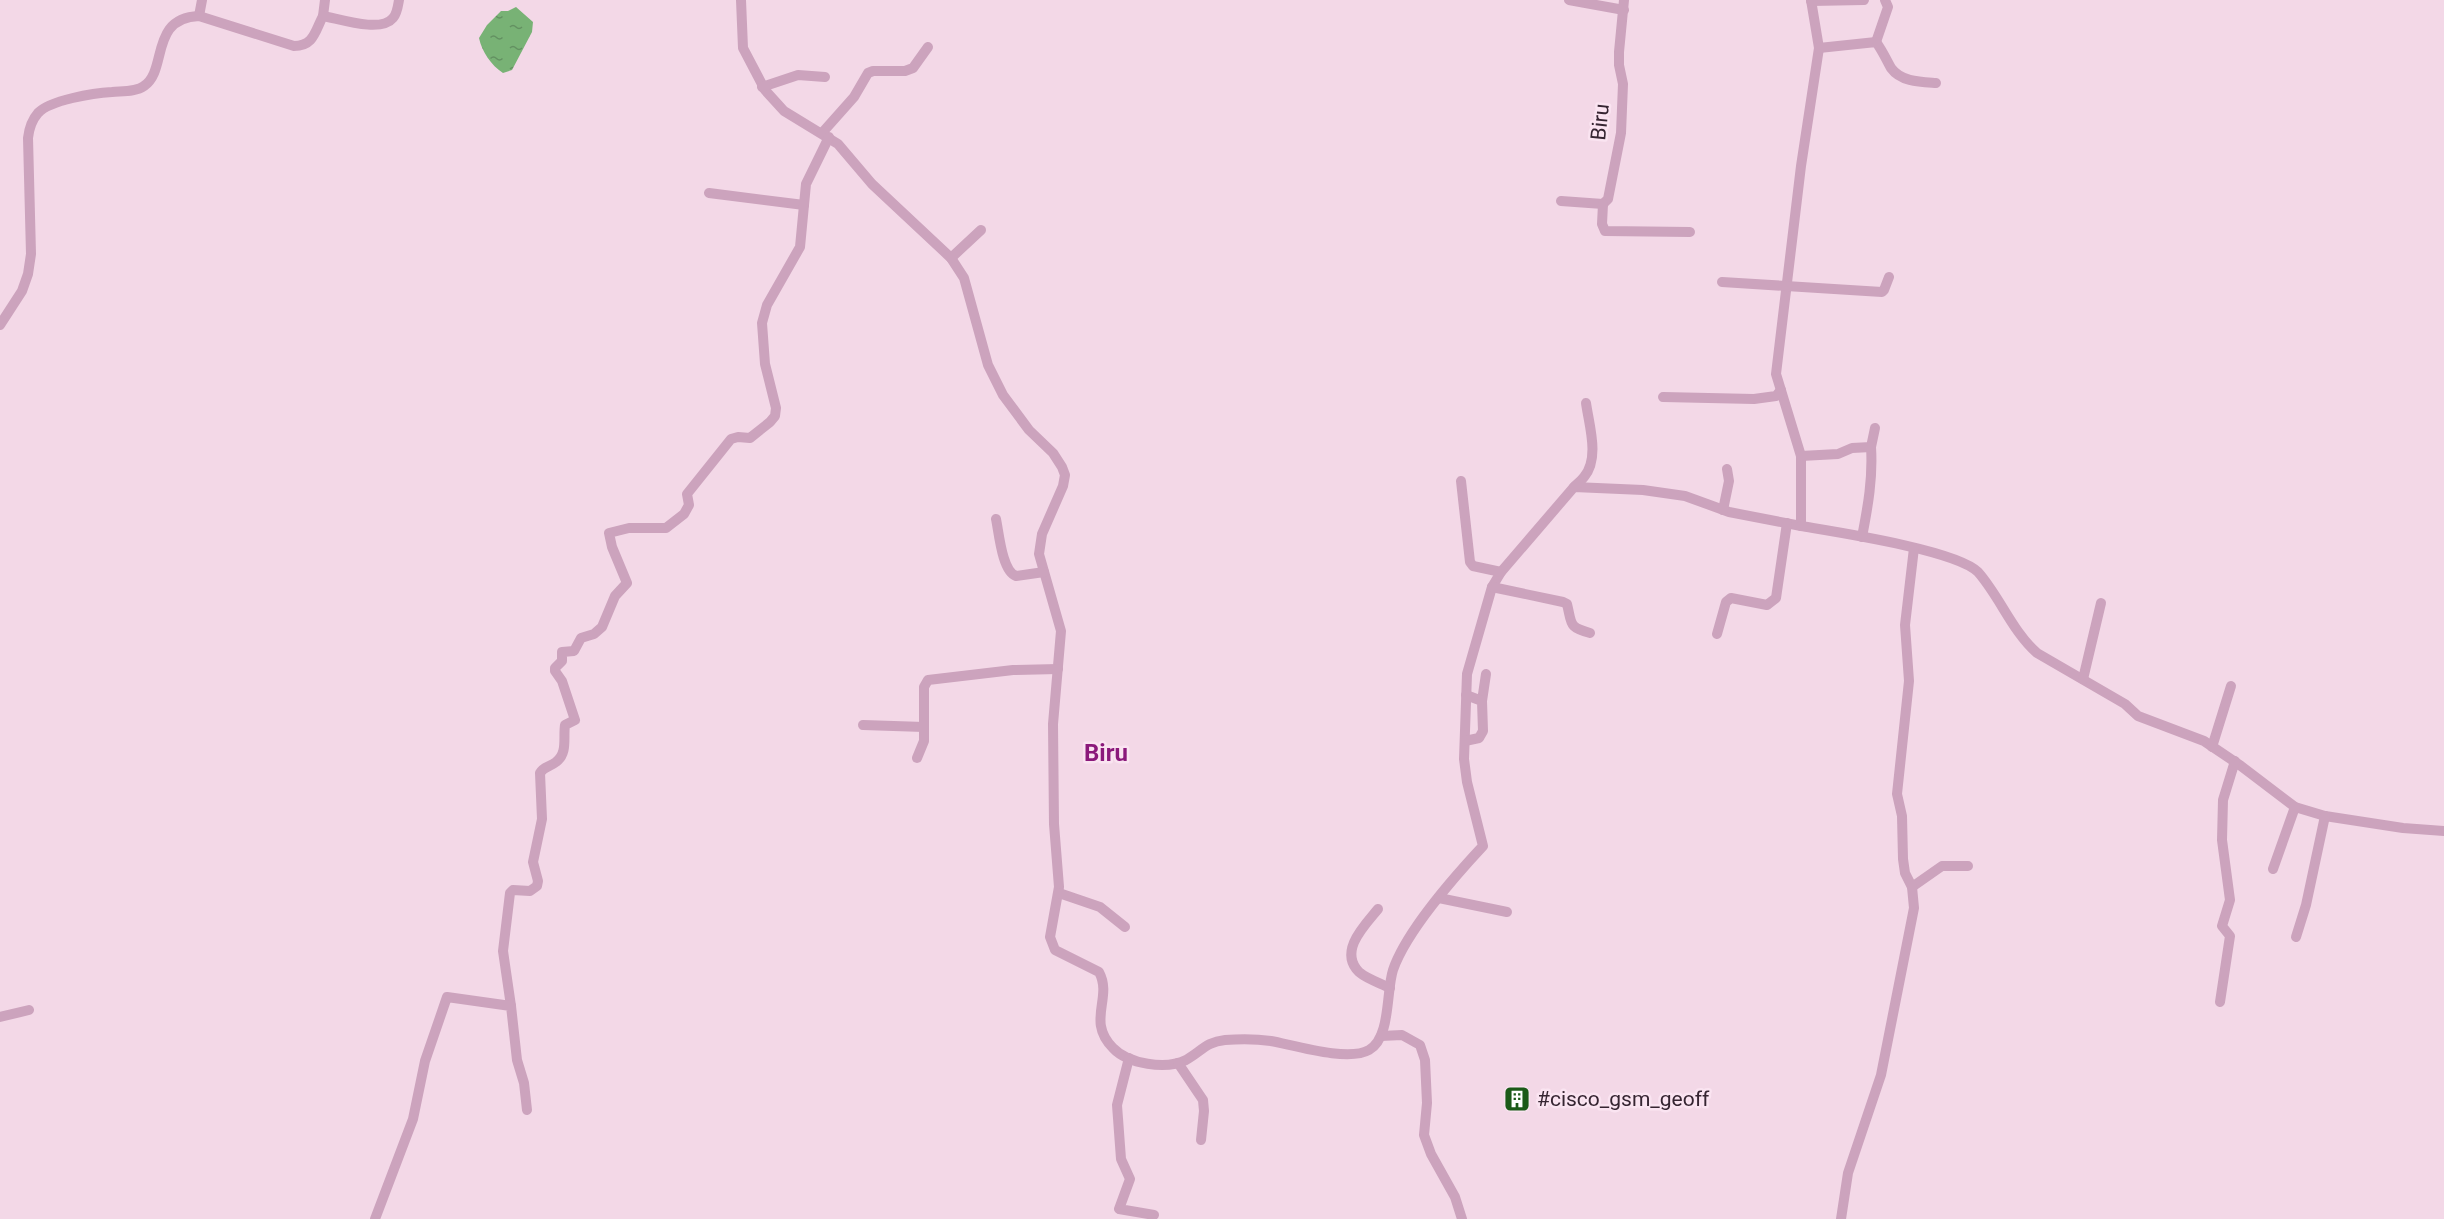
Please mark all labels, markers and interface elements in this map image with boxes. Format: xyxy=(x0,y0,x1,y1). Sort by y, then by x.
street label: Biru xyxy=(1586,102,1614,142)
district label: Biru xyxy=(1084,739,1128,767)
building icon: #cisco_gsm_geoff xyxy=(1502,1084,1532,1114)
place label: #cisco_gsm_geoff xyxy=(1537,1087,1710,1111)

